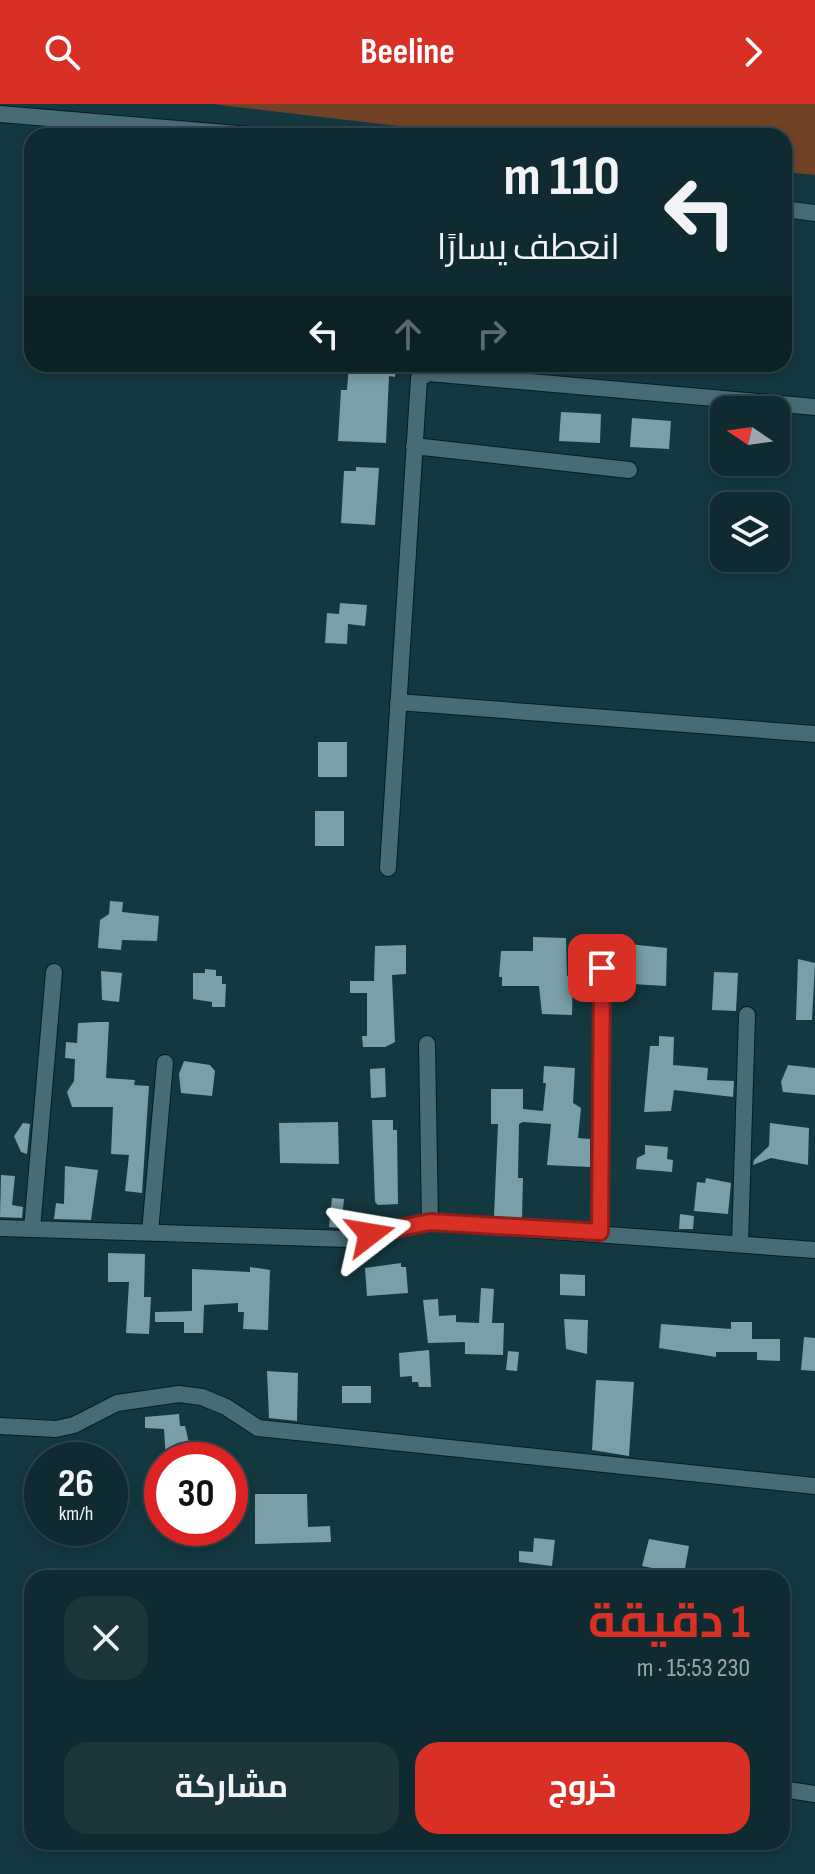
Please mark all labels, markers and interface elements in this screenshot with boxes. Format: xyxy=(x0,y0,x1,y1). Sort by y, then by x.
icon: search xyxy=(40,30,84,74)
icon: forward xyxy=(731,30,775,74)
text: Beeline xyxy=(360,31,455,74)
text: 110 m xyxy=(504,144,620,211)
icon: left xyxy=(648,160,752,264)
text: انعطف يسارًا xyxy=(437,227,620,270)
icon: left xyxy=(302,312,346,356)
icon: ahead xyxy=(386,312,430,356)
icon: right xyxy=(470,312,514,356)
north arrow xyxy=(710,396,790,476)
map controls xyxy=(710,396,790,572)
button: layers xyxy=(710,492,790,572)
pin xyxy=(568,934,636,1002)
icon: arrive xyxy=(580,946,624,990)
position arrow xyxy=(328,1192,412,1276)
speed limit sign: 30 xyxy=(144,1442,248,1546)
text: 26 xyxy=(58,1460,94,1508)
text: km/h xyxy=(59,1502,93,1526)
text: 1 دقيقة xyxy=(588,1594,750,1651)
button: close xyxy=(64,1596,148,1680)
text: 230 m · 15:53 xyxy=(637,1653,750,1684)
button: مشاركة xyxy=(64,1742,399,1834)
button: خروج xyxy=(415,1742,750,1834)

